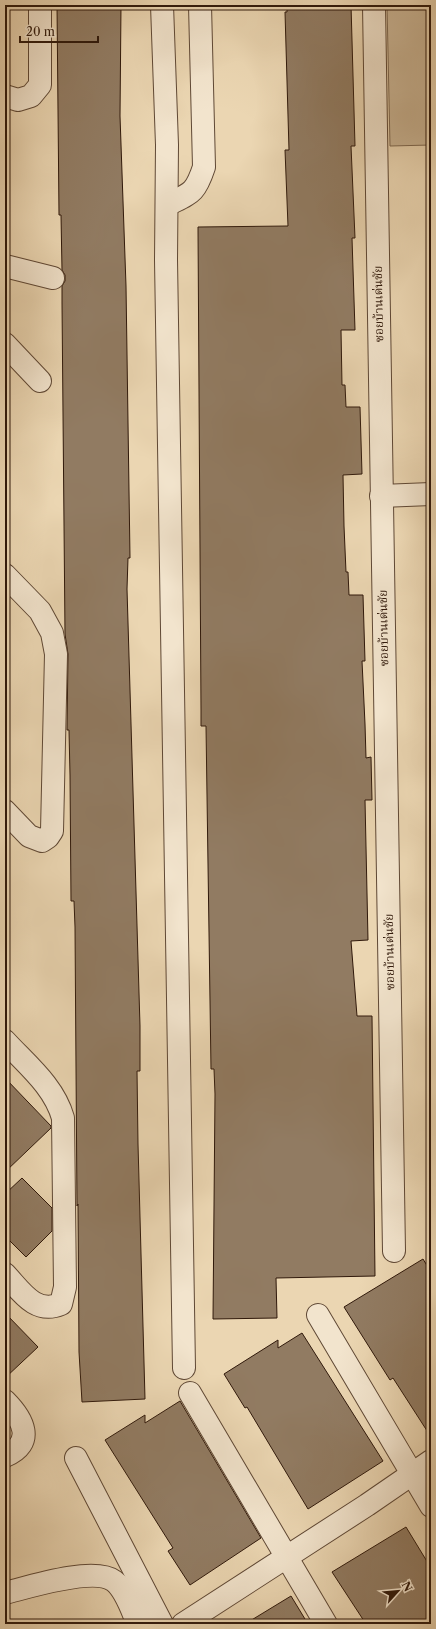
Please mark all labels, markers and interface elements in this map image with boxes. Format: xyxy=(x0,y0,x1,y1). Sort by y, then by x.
scale bar xyxy=(20,18,98,44)
text: 20 m xyxy=(26,24,55,39)
street label: ซอยบ้านเด่นชัย xyxy=(370,266,386,342)
street label: ซอยบ้านเด่นชัย xyxy=(375,590,391,666)
street label: ซอยบ้านเด่นชัย xyxy=(381,914,397,990)
north arrow xyxy=(378,1571,418,1611)
text: N xyxy=(399,1579,416,1594)

